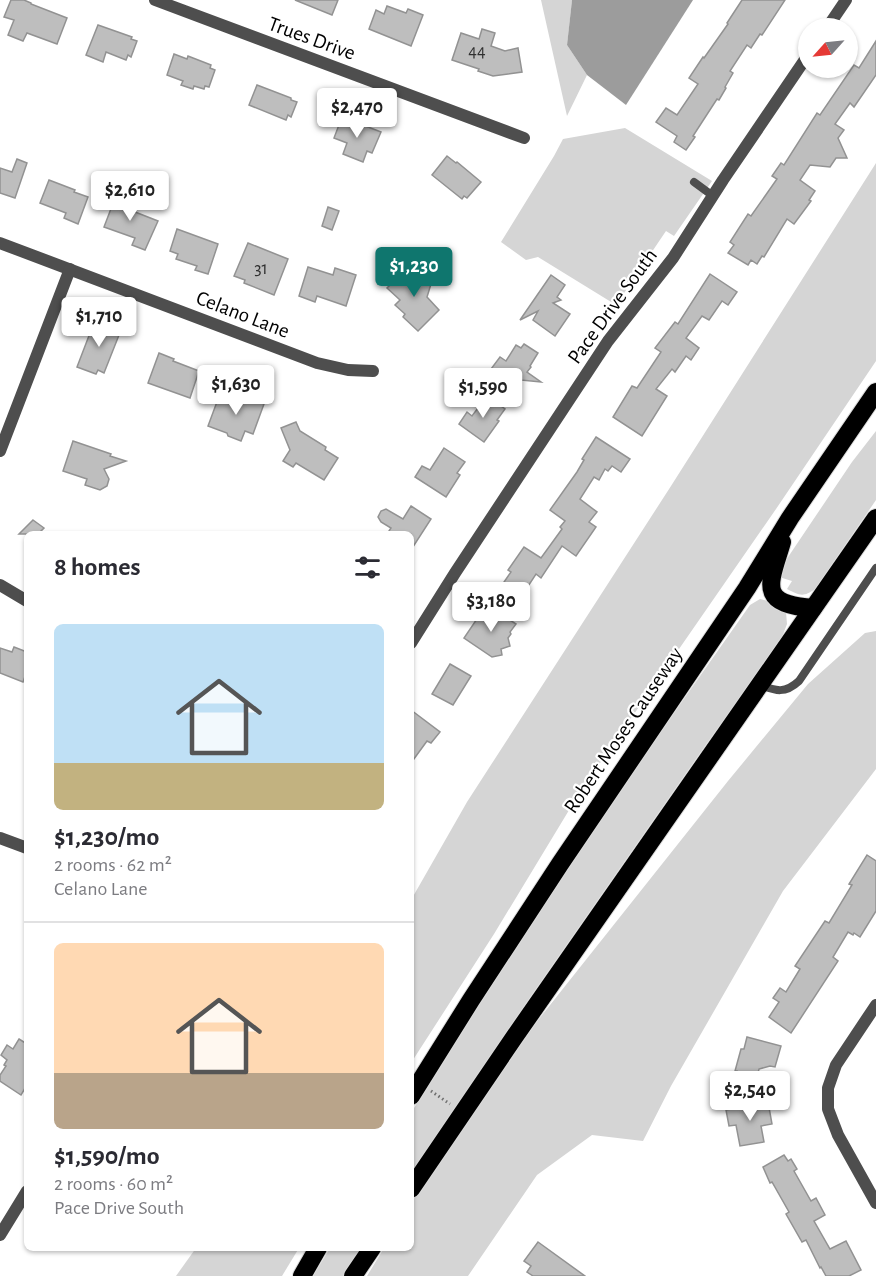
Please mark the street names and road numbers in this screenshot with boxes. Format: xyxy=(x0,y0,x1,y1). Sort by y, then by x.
street label: Trues Drive xyxy=(265,13,358,64)
street label: Pace Drive South xyxy=(564,245,661,368)
street label: Celano Lane xyxy=(193,287,292,342)
street label: Robert Moses Causeway xyxy=(560,644,687,817)

